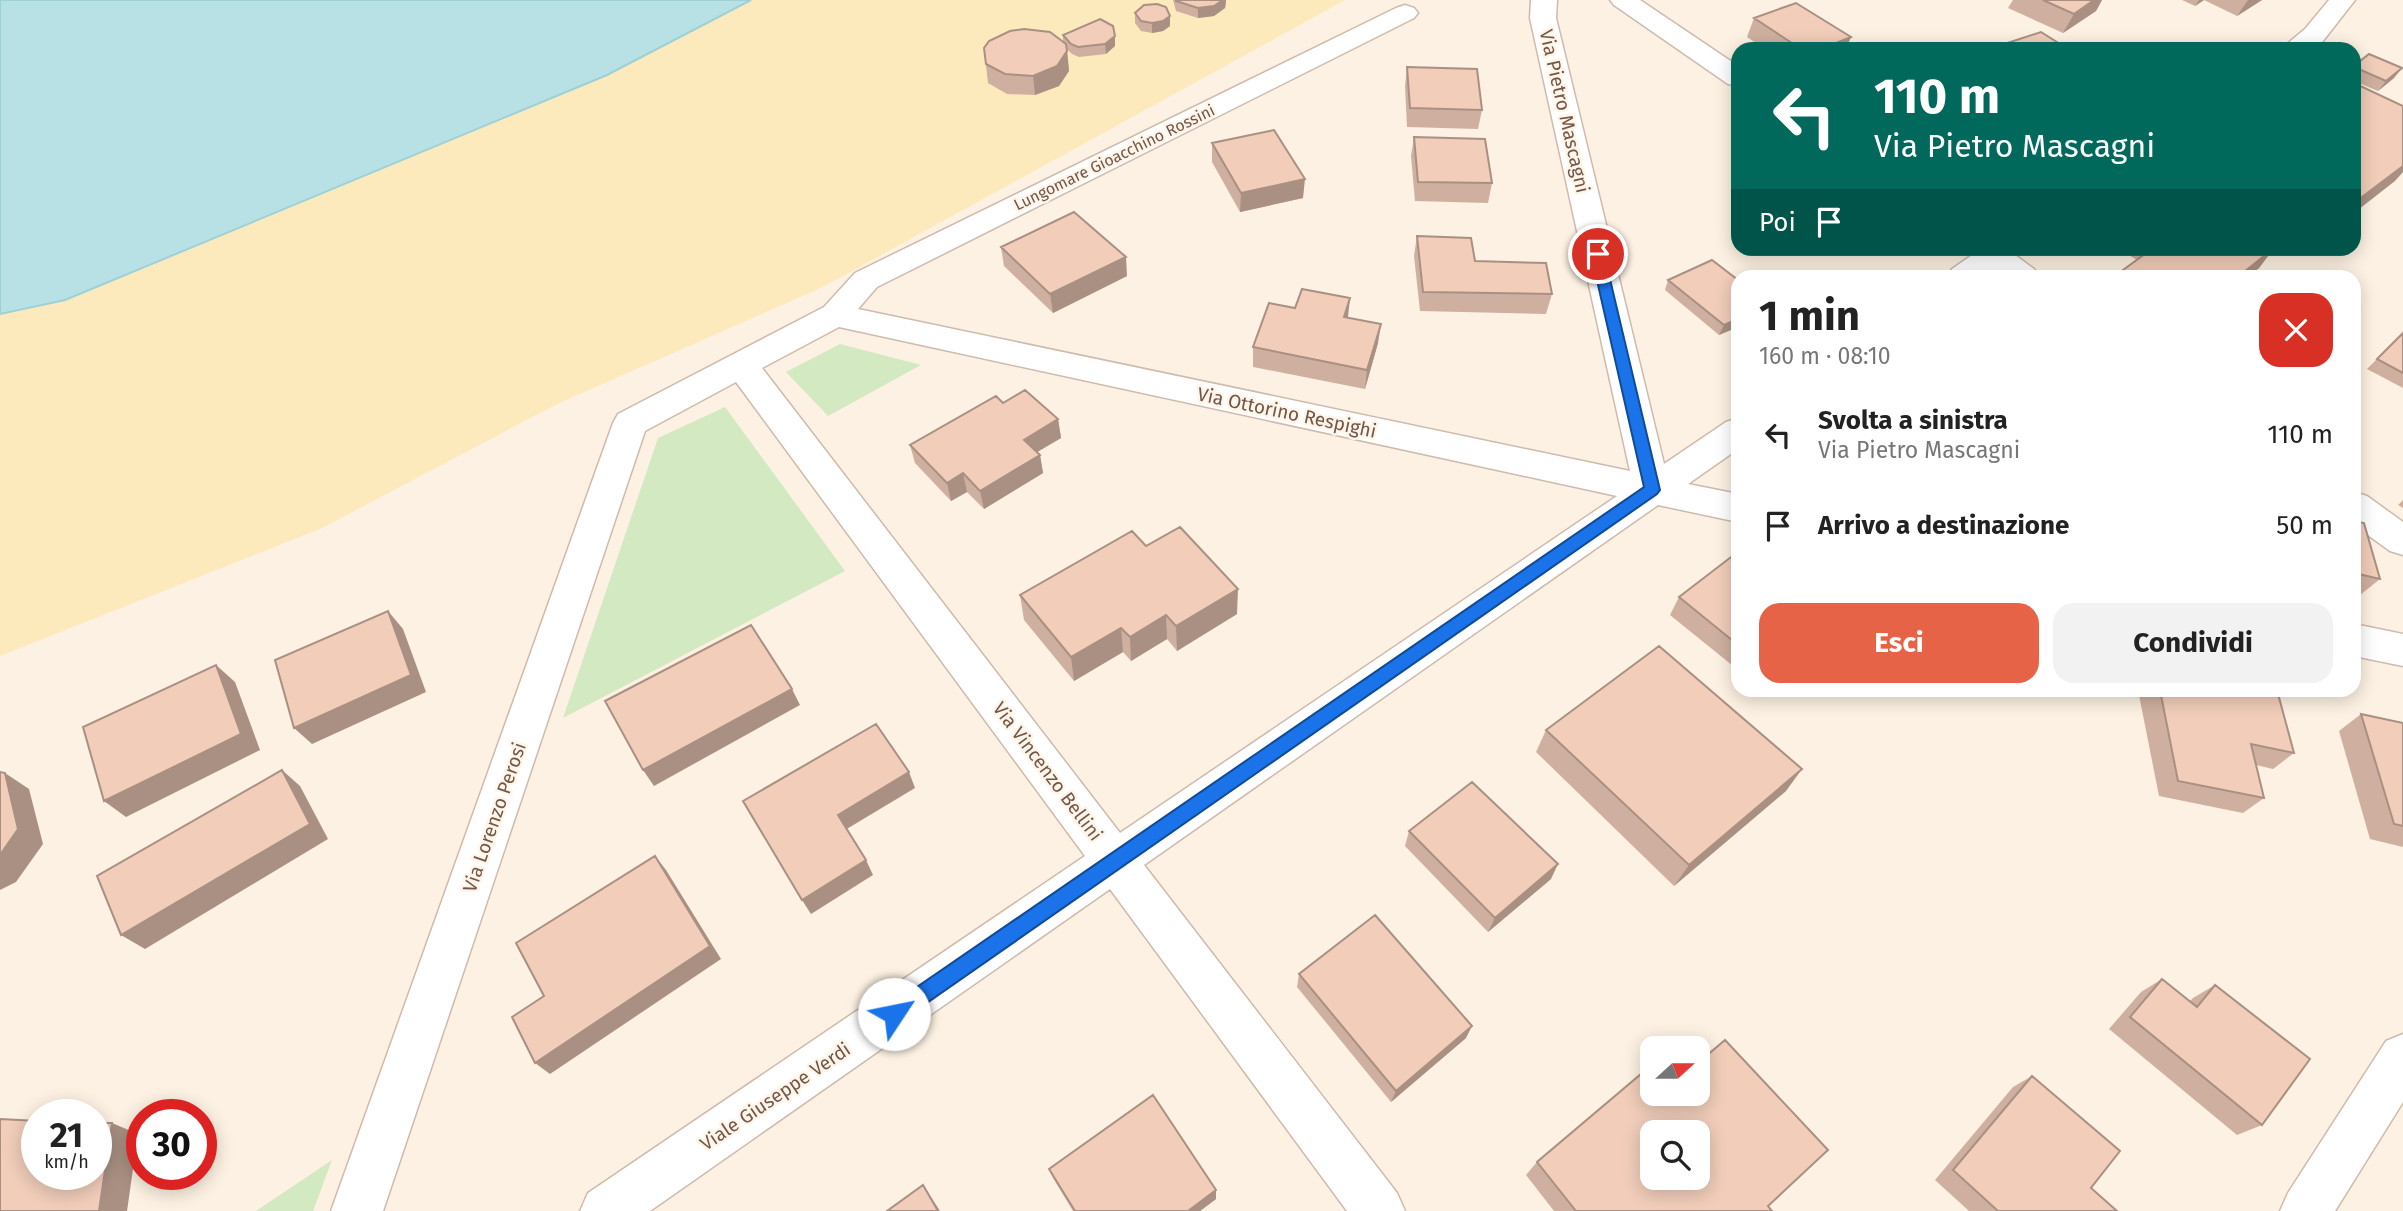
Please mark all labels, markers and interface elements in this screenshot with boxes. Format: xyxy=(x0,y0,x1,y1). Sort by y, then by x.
street label: Via Pietro Mascagni xyxy=(1535,27,1595,195)
text: 110 m xyxy=(1874,67,2000,126)
icon: left xyxy=(1759,70,1850,161)
street label: Lungomare Gioacchino Rossini xyxy=(1011,100,1218,214)
text: Via Pietro Mascagni xyxy=(1874,127,2155,165)
icon: arrive xyxy=(1810,203,1848,241)
text: Poi xyxy=(1759,207,1796,238)
pin xyxy=(1568,224,1628,284)
icon: arrive xyxy=(1579,235,1617,273)
text: 1 min xyxy=(1759,291,1860,341)
button: close xyxy=(2259,293,2333,367)
text: 160 m · 08:10 xyxy=(1759,342,1890,370)
street label: Via Ottorino Respighi xyxy=(1195,382,1378,443)
text: Svolta a sinistra xyxy=(1818,405,2008,436)
icon: left xyxy=(1759,416,1797,454)
text: 110 m xyxy=(2267,419,2333,450)
text: Via Pietro Mascagni xyxy=(1818,436,2020,464)
icon: arrive xyxy=(1759,507,1797,545)
text: Arrivo a destinazione xyxy=(1818,510,2069,541)
text: 50 m xyxy=(2276,510,2333,541)
button: Esci xyxy=(1759,603,2039,683)
button: Condividi xyxy=(2053,603,2333,683)
street label: Via Vincenzo Bellini xyxy=(988,697,1107,845)
street label: Via Lorenzo Perosi xyxy=(458,739,531,895)
position arrow xyxy=(857,977,931,1051)
north arrow xyxy=(1640,1036,1710,1106)
map controls xyxy=(1640,1036,1710,1190)
street label: Viale Giuseppe Verdi xyxy=(696,1038,855,1155)
speed limit sign: 30 xyxy=(126,1099,217,1190)
text: 21 xyxy=(50,1114,83,1156)
button: search xyxy=(1640,1120,1710,1190)
text: km/h xyxy=(44,1151,89,1173)

